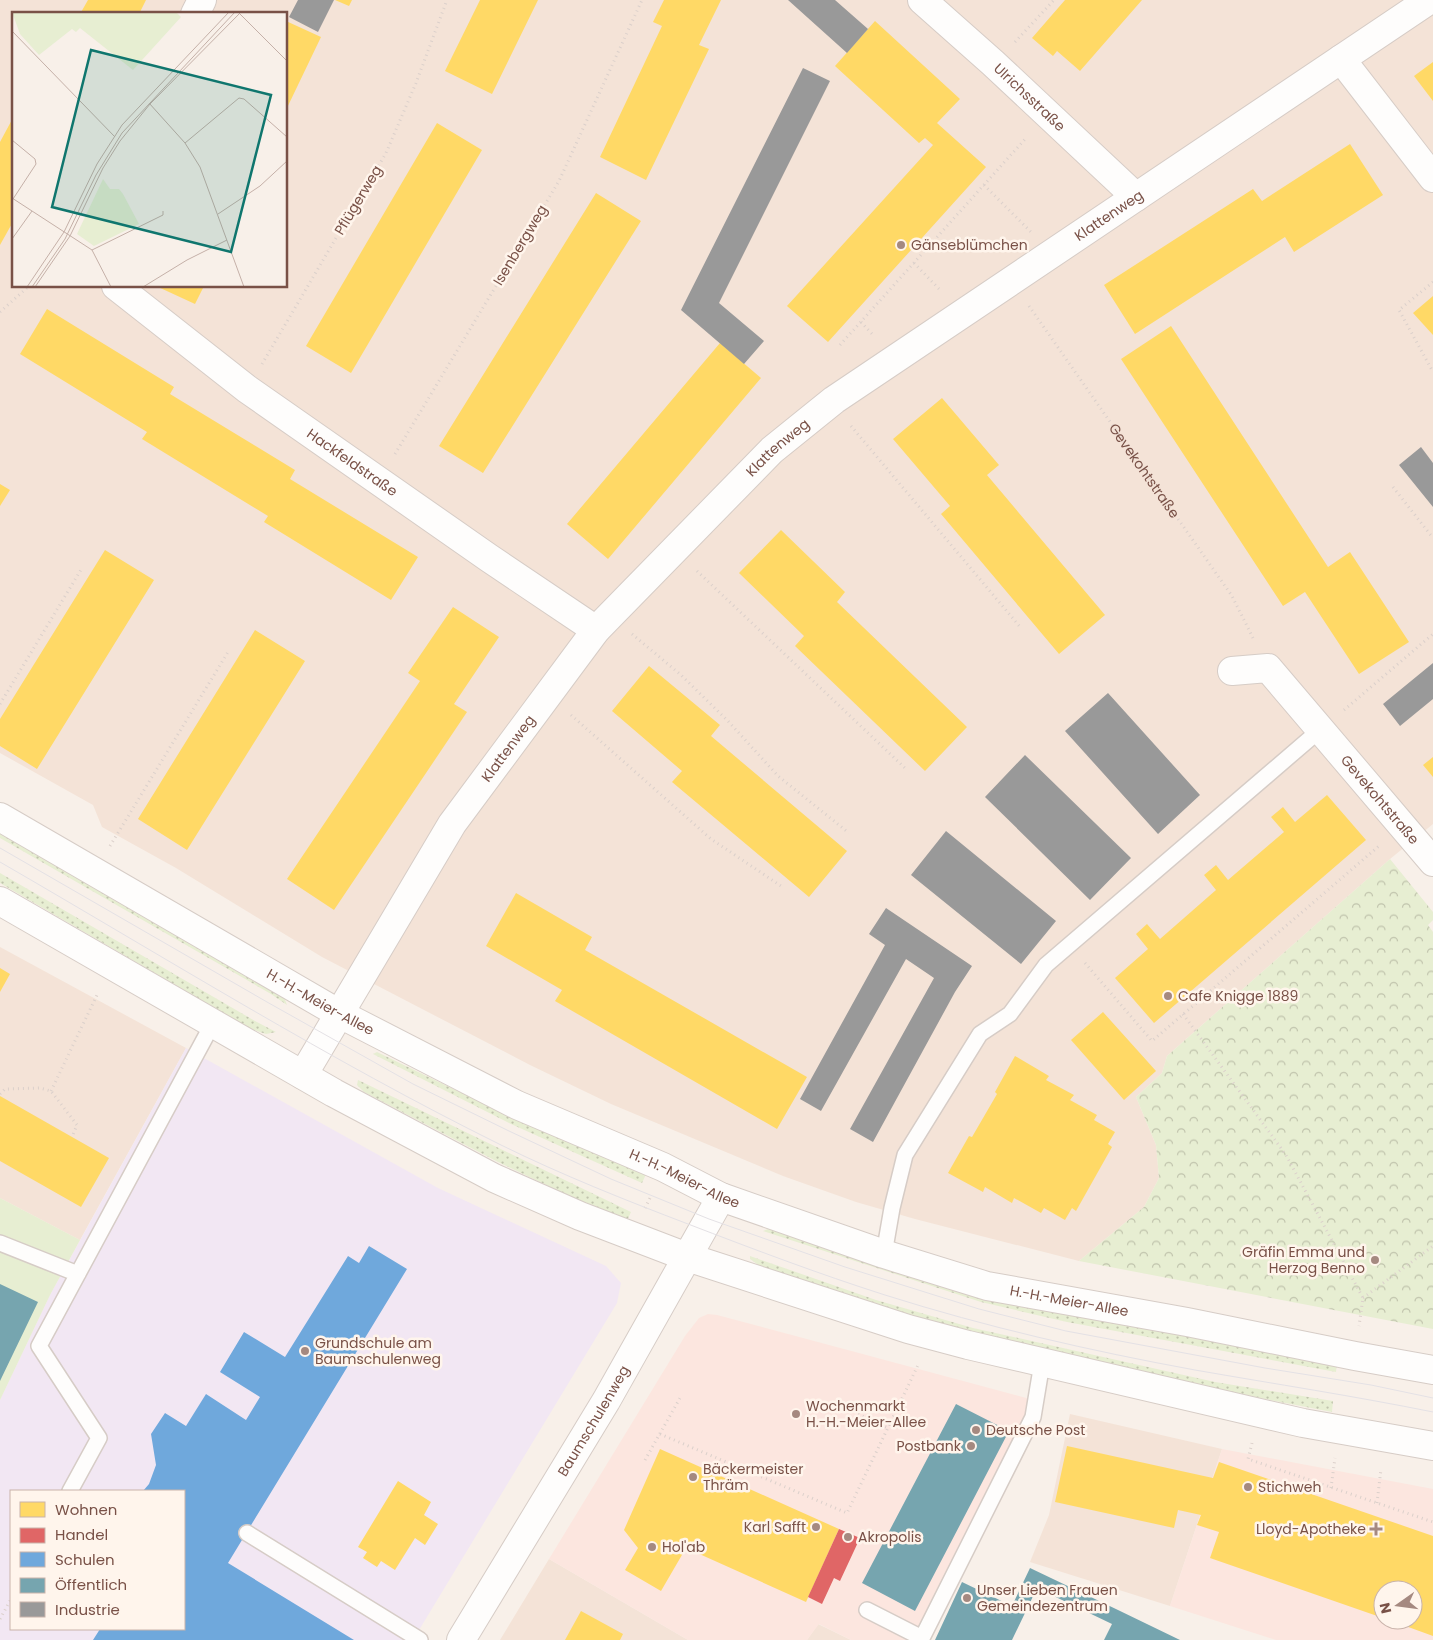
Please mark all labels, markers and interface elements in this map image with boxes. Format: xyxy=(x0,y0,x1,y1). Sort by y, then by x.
inset map xyxy=(12,12,288,288)
street label: Ulrichsstraße xyxy=(989,59,1070,136)
street label: Pflügerweg xyxy=(329,161,387,239)
street label: Klattenweg xyxy=(1070,185,1147,246)
street label: Isenbergweg xyxy=(488,201,552,289)
place label: Gänseblümchen xyxy=(911,235,1028,255)
marker: Gänseblümchen xyxy=(895,239,907,251)
street label: Klattenweg xyxy=(741,414,813,481)
street label: Gevekohtstraße xyxy=(1104,419,1185,522)
street label: Hackfeldstraße xyxy=(303,424,402,501)
street label: Klattenweg xyxy=(477,711,540,786)
street label: Gevekohtstraße xyxy=(1336,751,1424,849)
street label: H.-H.-Meier-Allee xyxy=(263,964,378,1040)
place label: Cafe Knigge 1889 xyxy=(1178,986,1298,1006)
marker: Cafe Knigge 1889 xyxy=(1162,990,1174,1002)
street label: H.-H.-Meier-Allee xyxy=(626,1144,743,1213)
place label: Gräfin Emma und Herzog Benno xyxy=(1242,1242,1365,1278)
marker: Gräfin Emma und Herzog Benno xyxy=(1369,1254,1381,1266)
street label: H.-H.-Meier-Allee xyxy=(1008,1280,1131,1321)
place label: Grundschule am Baumschulenweg xyxy=(315,1333,441,1369)
marker: Grundschule am Baumschulenweg xyxy=(299,1345,311,1357)
street label: Baumschulenweg xyxy=(553,1362,634,1480)
place label: Wochenmarkt H.-H.-Meier-Allee xyxy=(806,1396,926,1432)
marker: Wochenmarkt H.-H.-Meier-Allee xyxy=(790,1408,802,1420)
place label: Deutsche Post xyxy=(986,1420,1085,1440)
marker: Deutsche Post xyxy=(970,1424,982,1436)
place label: Postbank xyxy=(896,1436,962,1456)
marker: Postbank xyxy=(965,1440,977,1452)
place label: Bäckermeister Thräm xyxy=(703,1459,804,1495)
marker: Bäckermeister Thräm xyxy=(687,1471,699,1483)
place label: Stichweh xyxy=(1258,1477,1321,1497)
marker: Stichweh xyxy=(1242,1481,1254,1493)
legend xyxy=(10,1490,185,1630)
text: Wohnen xyxy=(55,1499,117,1520)
place label: Karl Safft xyxy=(744,1517,806,1537)
place label: Lloyd-Apotheke xyxy=(1256,1519,1366,1539)
marker: Karl Safft xyxy=(810,1521,822,1533)
marker: Lloyd-Apotheke xyxy=(1370,1523,1382,1535)
text: Handel xyxy=(55,1524,108,1545)
place label: Akropolis xyxy=(858,1527,921,1547)
marker: Akropolis xyxy=(842,1531,854,1543)
place label: Hol'ab xyxy=(662,1537,705,1557)
marker: Hol'ab xyxy=(646,1541,658,1553)
text: Schulen xyxy=(55,1549,115,1570)
text: Öffentlich xyxy=(55,1574,127,1595)
place label: Unser Lieben Frauen Gemeindezentrum xyxy=(977,1580,1118,1616)
north arrow xyxy=(1373,1580,1423,1630)
marker: Unser Lieben Frauen Gemeindezentrum xyxy=(961,1592,973,1604)
text: Industrie xyxy=(55,1599,120,1620)
text: N xyxy=(1374,1601,1396,1616)

